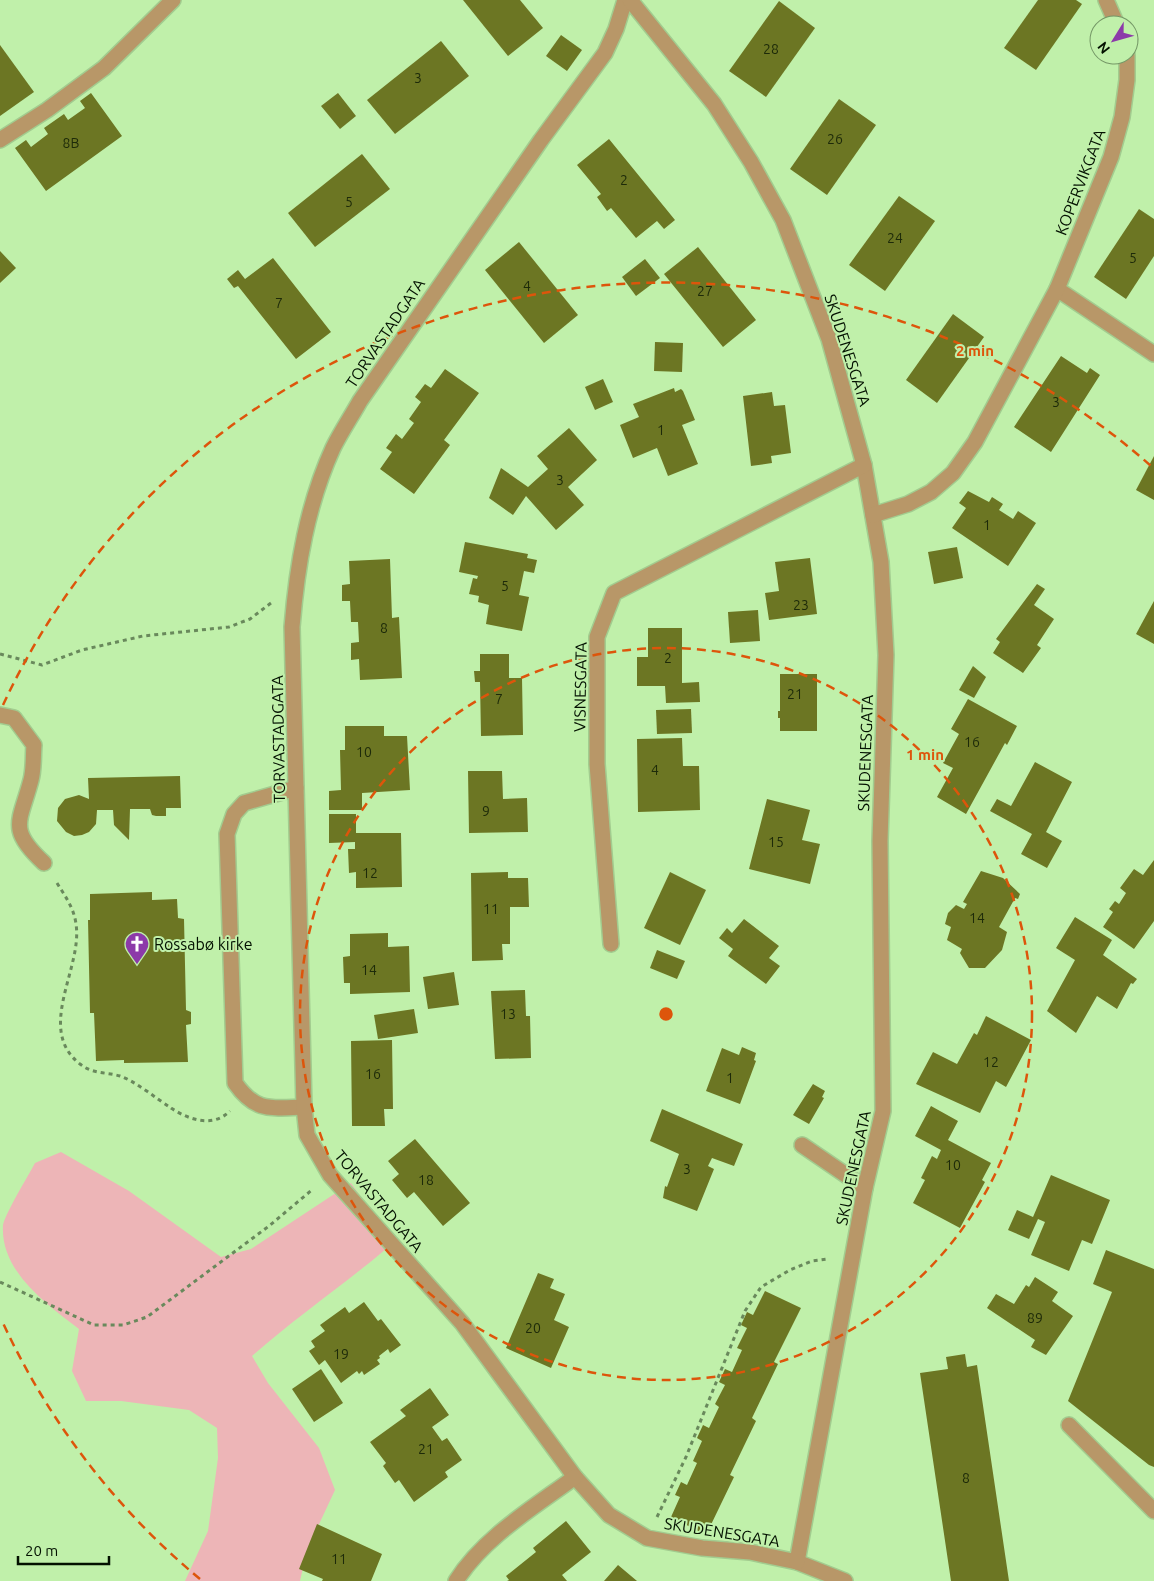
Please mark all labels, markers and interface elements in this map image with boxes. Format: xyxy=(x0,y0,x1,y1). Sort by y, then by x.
north arrow xyxy=(1089,15,1139,65)
text: N xyxy=(1094,39,1113,57)
house number: 28 xyxy=(763,41,779,57)
house number: 3 xyxy=(414,70,422,86)
street label: KOPERVIKGATA xyxy=(1051,126,1109,238)
house number: 26 xyxy=(827,131,843,147)
house number: 8B xyxy=(63,135,79,151)
house number: 2 xyxy=(620,172,628,188)
house number: 5 xyxy=(345,194,353,210)
house number: 24 xyxy=(887,230,903,246)
house number: 5 xyxy=(1129,250,1137,266)
street label: TORVASTADGATA xyxy=(342,275,428,391)
house number: 4 xyxy=(523,278,531,294)
house number: 27 xyxy=(697,283,713,299)
street label: SKUDENESGATA xyxy=(821,292,875,409)
house number: 7 xyxy=(275,295,283,311)
text: 2 min xyxy=(956,342,994,359)
house number: 3 xyxy=(1052,394,1060,410)
house number: 1 xyxy=(657,422,665,438)
house number: 3 xyxy=(556,472,564,488)
house number: 1 xyxy=(983,517,991,533)
house number: 5 xyxy=(501,578,509,594)
house number: 23 xyxy=(793,597,809,613)
house number: 8 xyxy=(380,620,388,636)
street label: VISNESGATA xyxy=(570,641,590,732)
house number: 2 xyxy=(664,650,672,666)
street label: TORVASTADGATA xyxy=(268,674,288,803)
house number: 21 xyxy=(787,686,803,702)
house number: 7 xyxy=(495,691,503,707)
street label: SKUDENESGATA xyxy=(854,694,876,812)
house number: 16 xyxy=(964,734,980,750)
house number: 10 xyxy=(356,744,372,760)
text: 1 min xyxy=(906,746,944,763)
house number: 4 xyxy=(651,762,659,778)
house number: 9 xyxy=(482,803,490,819)
house number: 15 xyxy=(768,834,784,850)
house number: 12 xyxy=(362,865,378,881)
house number: 11 xyxy=(483,901,499,917)
house number: 14 xyxy=(969,910,985,926)
church icon: Rossabø kirke xyxy=(124,931,150,965)
place label: Rossabø kirke xyxy=(154,935,252,953)
house number: 14 xyxy=(361,962,377,978)
centre of rings xyxy=(657,1005,675,1023)
house number: 13 xyxy=(500,1006,516,1022)
house number: 12 xyxy=(983,1054,999,1070)
house number: 16 xyxy=(365,1066,381,1082)
house number: 1 xyxy=(726,1070,734,1086)
street label: SKUDENESGATA xyxy=(832,1108,874,1227)
street label: TORVASTADGATA xyxy=(331,1146,427,1256)
house number: 10 xyxy=(945,1157,961,1173)
house number: 3 xyxy=(683,1161,691,1177)
house number: 18 xyxy=(418,1172,434,1188)
house number: 89 xyxy=(1027,1310,1043,1326)
house number: 20 xyxy=(525,1320,541,1336)
house number: 19 xyxy=(333,1346,349,1362)
house number: 21 xyxy=(418,1441,434,1457)
house number: 8 xyxy=(962,1470,970,1486)
street label: SKUDENESGATA xyxy=(663,1514,782,1550)
scale bar xyxy=(18,1534,109,1566)
text: 20 m xyxy=(25,1542,58,1559)
house number: 11 xyxy=(331,1551,347,1567)

